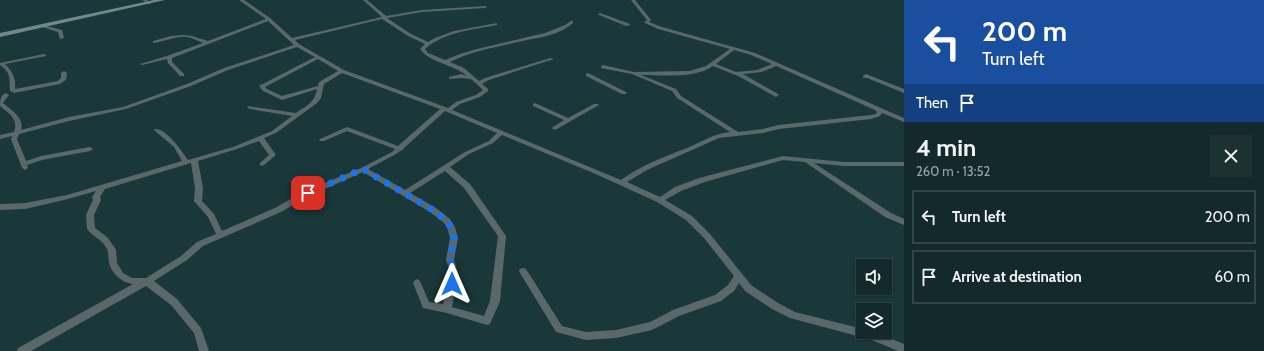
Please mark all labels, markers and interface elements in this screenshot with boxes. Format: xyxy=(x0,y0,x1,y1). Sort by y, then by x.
text: 200 m xyxy=(982,14,1067,48)
icon: left xyxy=(916,16,968,68)
text: Turn left xyxy=(982,48,1045,70)
icon: arrive xyxy=(956,92,978,114)
text: Then xyxy=(916,94,948,112)
text: 4 min xyxy=(916,133,976,162)
button: close xyxy=(1210,135,1252,177)
text: 260 m · 13:52 xyxy=(916,163,990,179)
pin xyxy=(291,176,325,210)
icon: arrive xyxy=(297,182,319,204)
icon: left xyxy=(918,206,940,228)
text: Turn left xyxy=(952,208,1006,226)
text: 200 m xyxy=(1205,208,1250,226)
map controls xyxy=(856,259,892,339)
button: sound xyxy=(856,259,892,295)
position arrow xyxy=(431,263,473,305)
icon: arrive xyxy=(918,266,940,288)
text: Arrive at destination xyxy=(952,268,1082,286)
text: 60 m xyxy=(1214,268,1250,286)
button: layers xyxy=(856,303,892,339)

